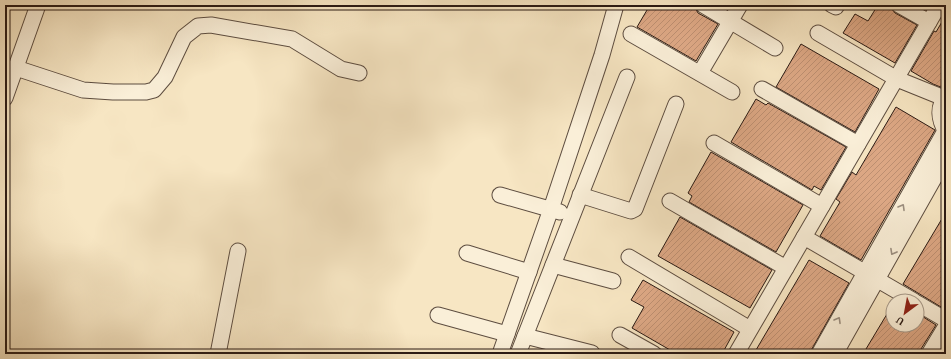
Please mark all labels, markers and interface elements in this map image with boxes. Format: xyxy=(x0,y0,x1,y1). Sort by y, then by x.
one-way arrow xyxy=(898,204,905,211)
one-way arrow xyxy=(890,248,897,255)
north arrow xyxy=(885,293,925,333)
text: U xyxy=(892,312,907,330)
one-way arrow xyxy=(834,317,841,324)

